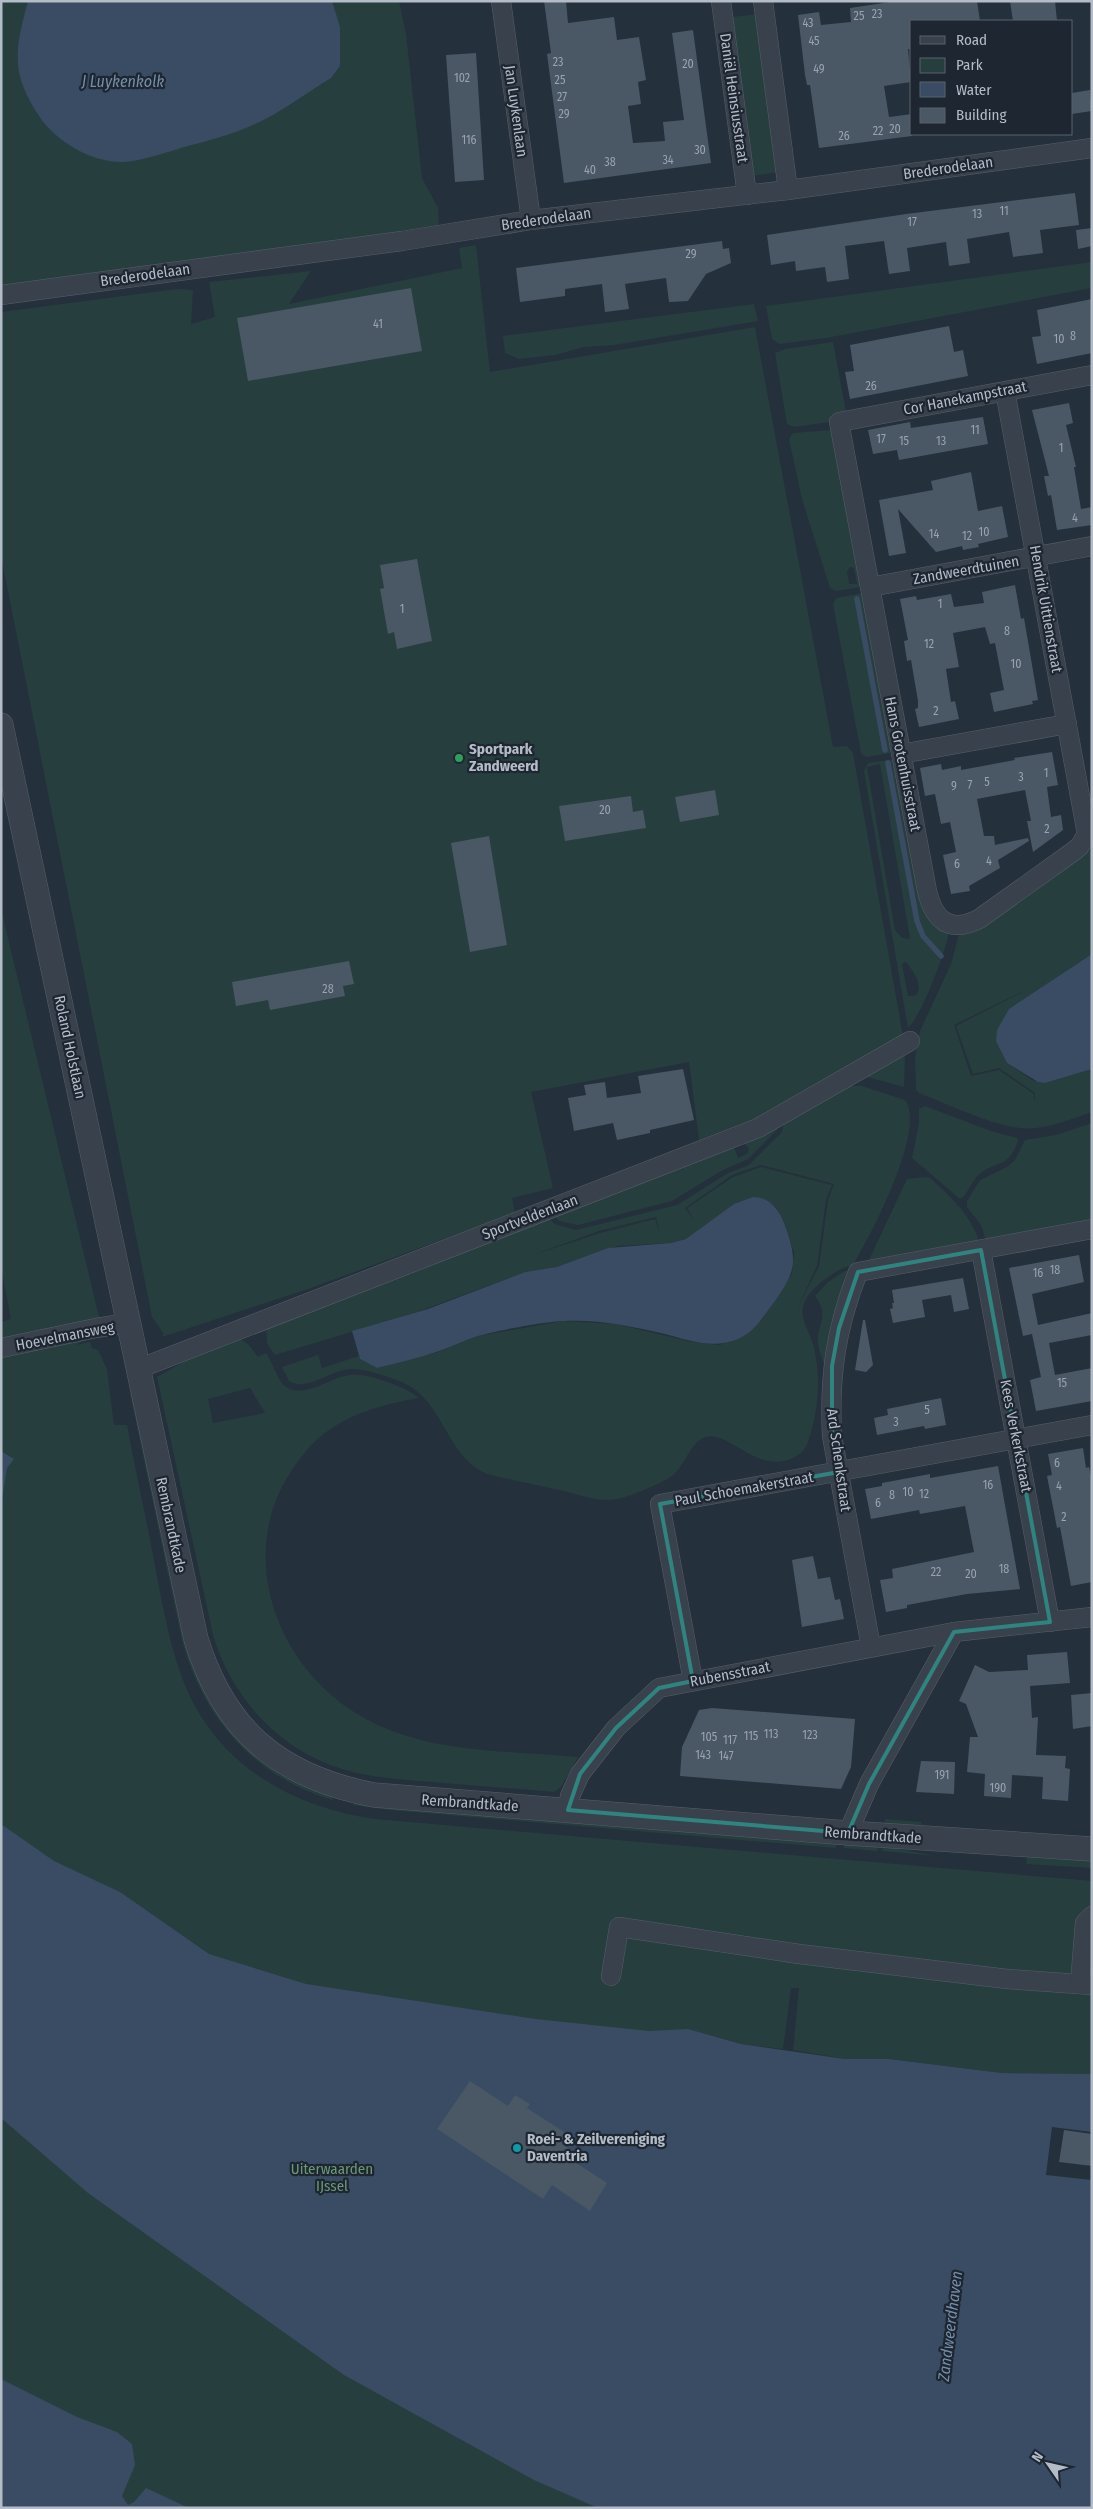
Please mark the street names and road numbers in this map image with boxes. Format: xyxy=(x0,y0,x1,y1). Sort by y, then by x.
street label: Daniël Heinsiusstraat xyxy=(716,32,752,164)
street label: Jan Luykenlaan xyxy=(501,64,531,158)
street label: Brederodelaan xyxy=(902,153,994,183)
street label: Brederodelaan xyxy=(500,204,592,234)
street label: Brederodelaan xyxy=(99,260,191,290)
street label: Cor Hanekampstraat xyxy=(902,377,1028,419)
street label: Hendrik Uittienstraat xyxy=(1026,544,1066,674)
street label: Zandweerdtuinen xyxy=(912,552,1020,588)
street label: Hans Grotenhuisstraat xyxy=(881,695,925,833)
street label: Roland Holstlaan xyxy=(50,994,90,1100)
street label: Sportveldenlaan xyxy=(480,1190,580,1244)
street label: Hoevelmansweg xyxy=(14,1318,116,1354)
street label: Kees Verkerkstraat xyxy=(996,1378,1036,1494)
street label: Ard Schenkstraat xyxy=(823,1407,855,1513)
street label: Paul Schoemakerstraat xyxy=(673,1468,815,1510)
street label: Rembrandtkade xyxy=(152,1475,190,1575)
street label: Rubensstraat xyxy=(688,1657,772,1691)
street label: Rembrandtkade xyxy=(421,1791,519,1815)
street label: Rembrandtkade xyxy=(824,1823,922,1847)

